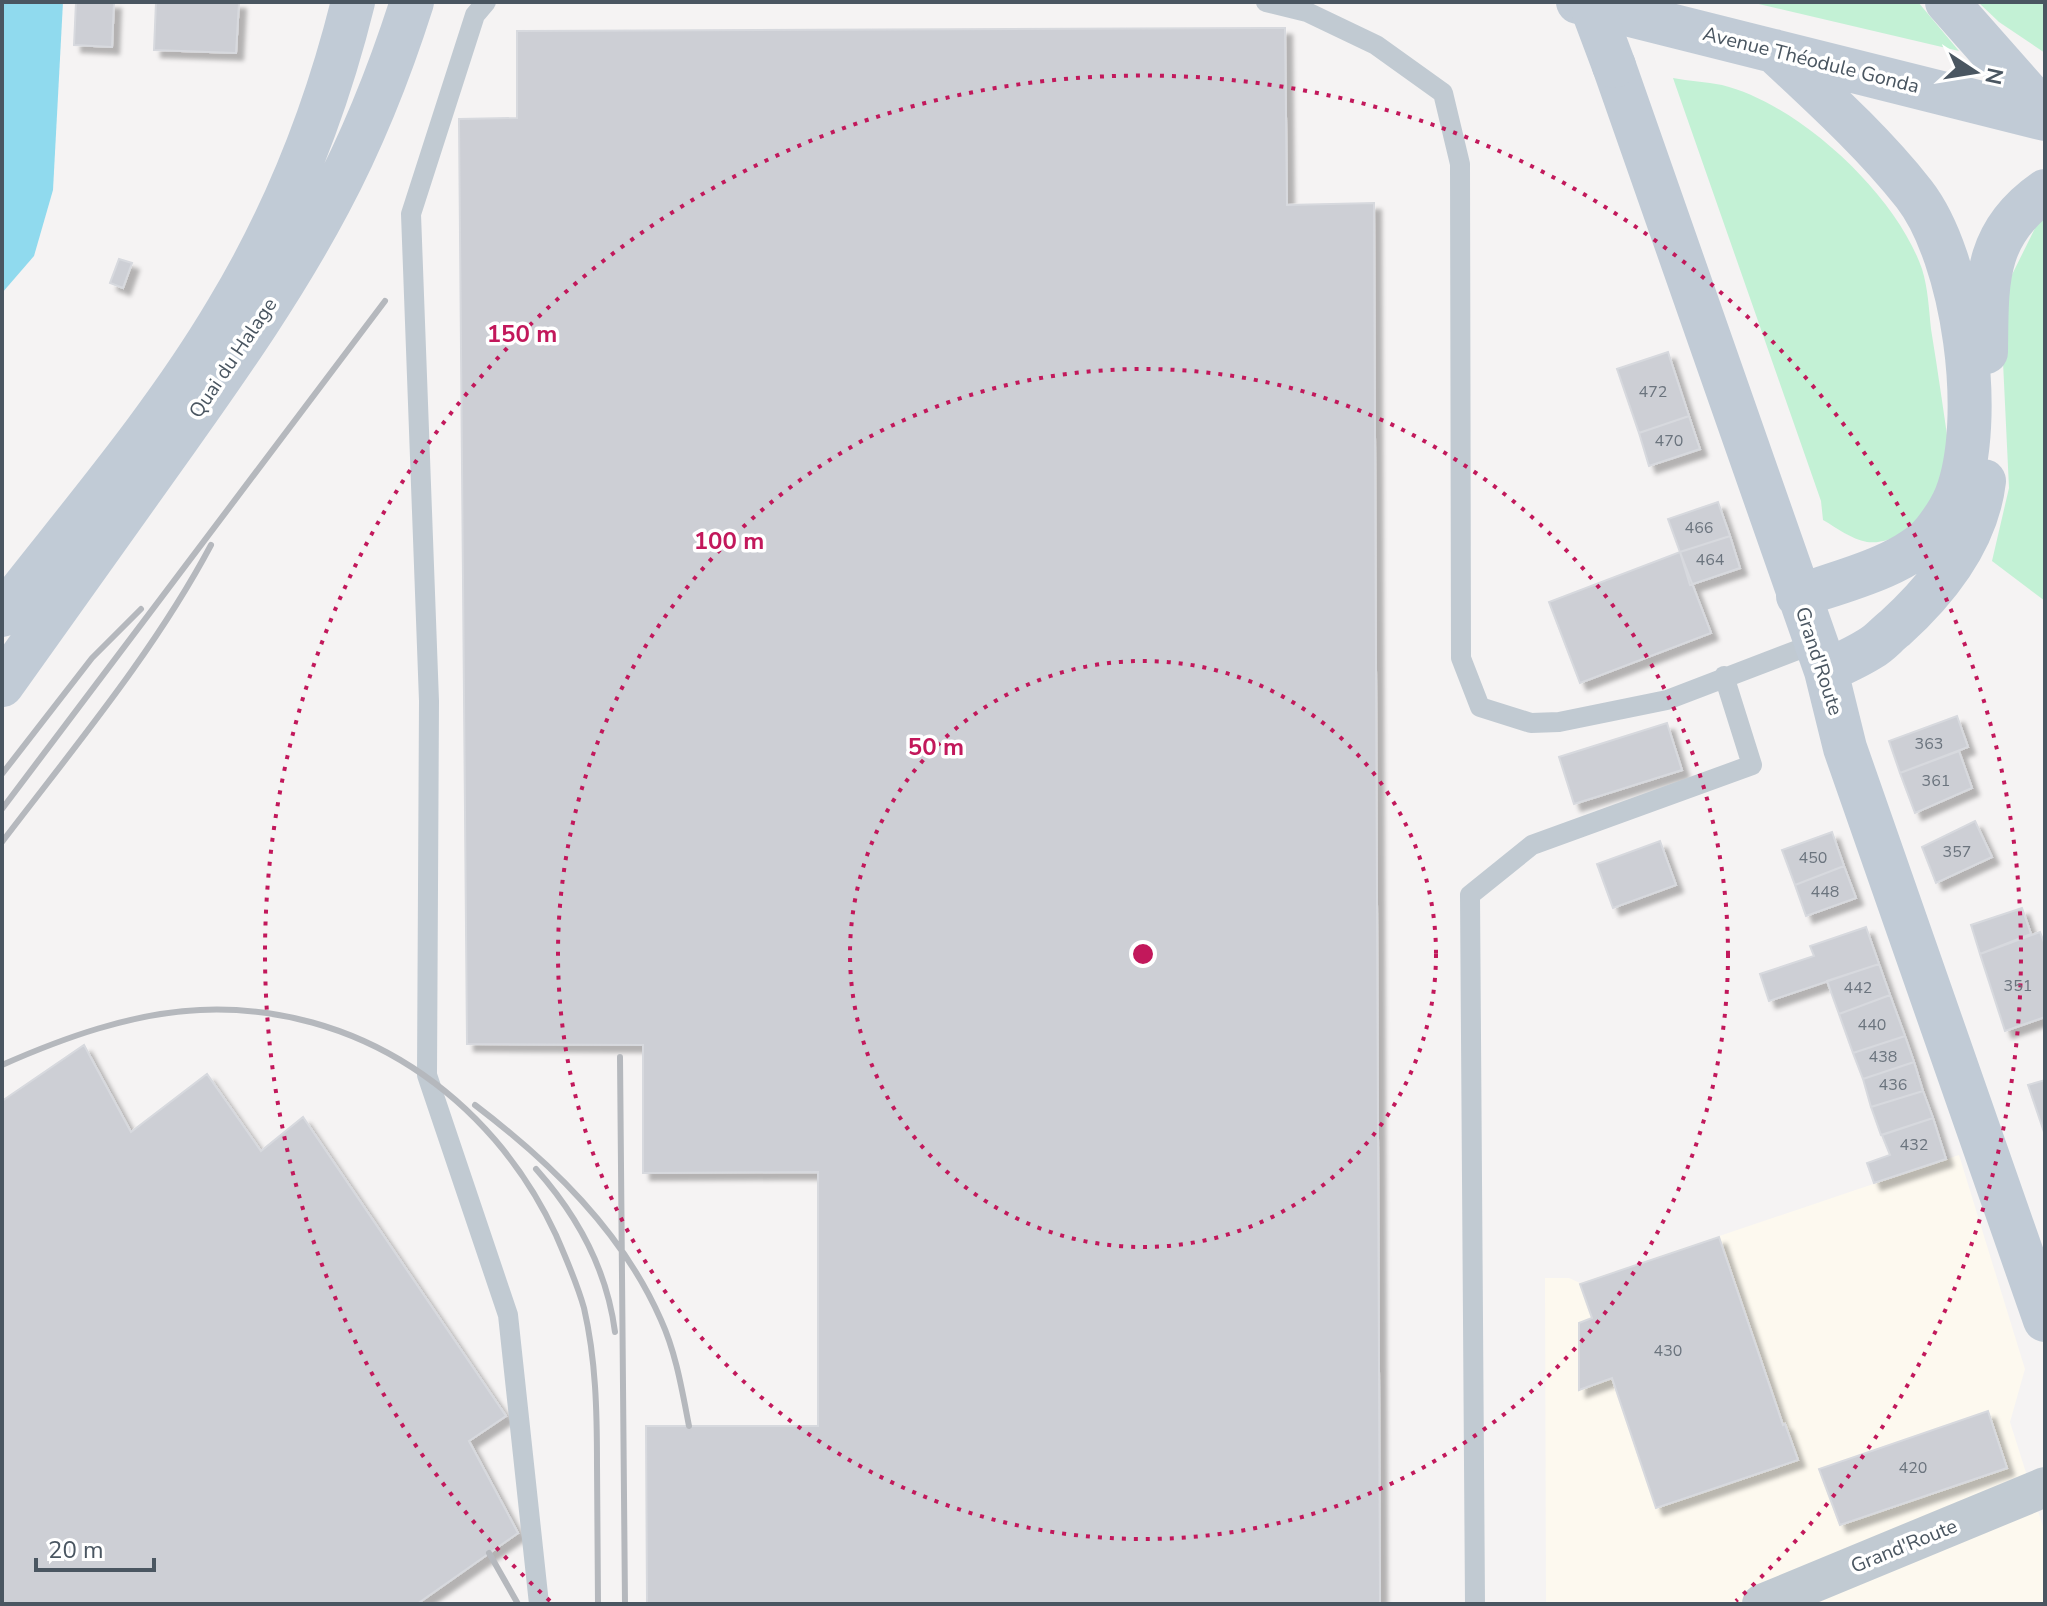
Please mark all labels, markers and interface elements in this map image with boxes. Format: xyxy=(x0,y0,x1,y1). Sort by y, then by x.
street label: Avenue Théodule Gonda xyxy=(1700,20,1922,100)
north arrow xyxy=(1935,32,2015,112)
text: N xyxy=(1977,65,2010,87)
street label: Quai du Halage xyxy=(183,293,283,423)
text: 150 m xyxy=(487,318,557,350)
house number: 472 xyxy=(1639,381,1667,403)
house number: 470 xyxy=(1655,430,1683,452)
house number: 466 xyxy=(1685,517,1713,539)
text: 100 m xyxy=(694,525,764,557)
house number: 464 xyxy=(1696,549,1725,571)
street label: Grand'Route xyxy=(1789,603,1849,719)
text: 50 m xyxy=(908,731,964,763)
house number: 363 xyxy=(1915,733,1943,755)
house number: 361 xyxy=(1922,770,1950,792)
house number: 357 xyxy=(1943,841,1971,863)
house number: 450 xyxy=(1799,847,1827,869)
house number: 448 xyxy=(1811,881,1839,903)
centre of rings xyxy=(1129,940,1157,968)
house number: 351 xyxy=(2004,975,2032,997)
house number: 442 xyxy=(1844,977,1872,999)
house number: 440 xyxy=(1858,1014,1886,1036)
house number: 438 xyxy=(1869,1046,1897,1068)
house number: 436 xyxy=(1879,1074,1907,1096)
house number: 432 xyxy=(1900,1134,1928,1156)
house number: 430 xyxy=(1654,1340,1682,1362)
house number: 420 xyxy=(1899,1457,1927,1479)
street label: Grand'Route xyxy=(1847,1512,1961,1580)
scale bar xyxy=(36,1522,154,1572)
text: 20 m xyxy=(48,1534,104,1566)

